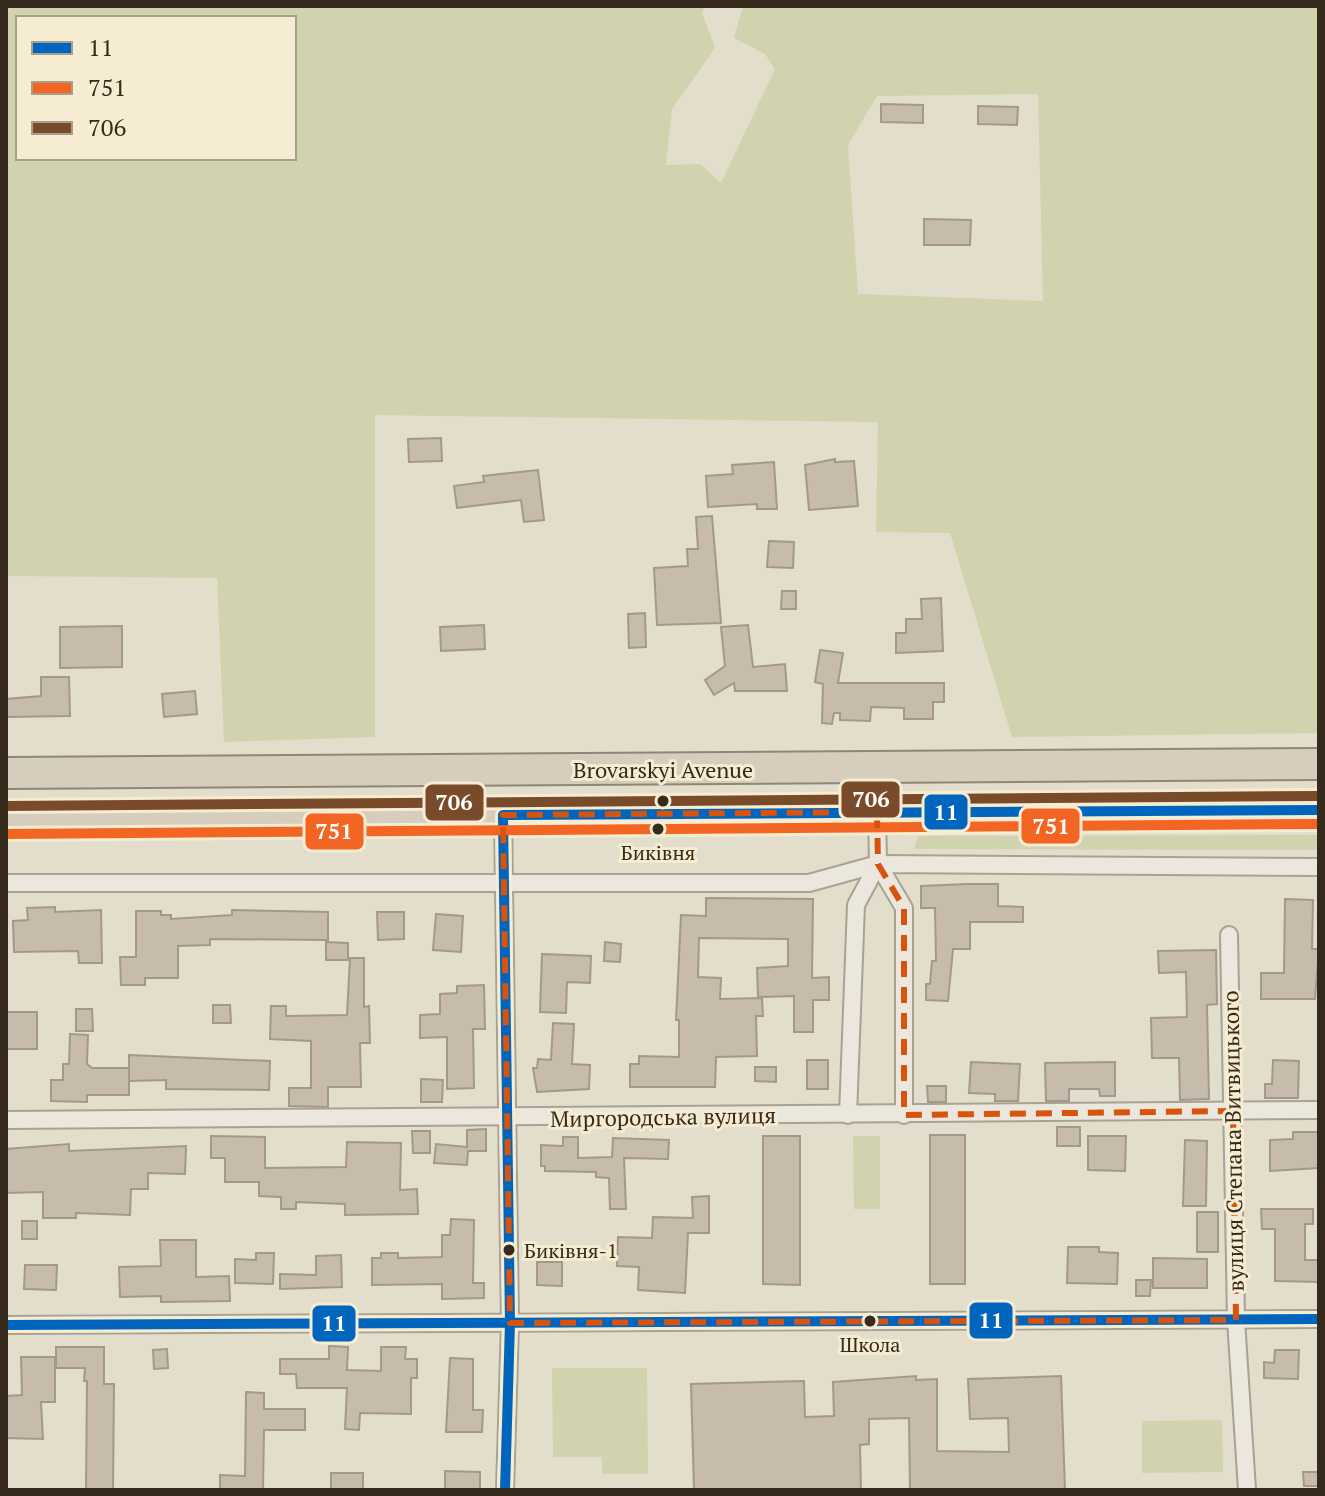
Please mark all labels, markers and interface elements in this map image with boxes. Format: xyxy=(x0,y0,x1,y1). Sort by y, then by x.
legend xyxy=(16,16,296,160)
text: 11 xyxy=(88,31,114,63)
text: 751 xyxy=(88,71,126,103)
text: 706 xyxy=(88,111,127,143)
street label: Brovarskyi Avenue xyxy=(573,755,753,784)
line badge: 706 xyxy=(840,780,901,819)
line badge: 706 xyxy=(424,783,485,822)
text: 706 xyxy=(852,784,890,813)
text: 706 xyxy=(435,787,473,816)
unlabelled marker xyxy=(655,793,671,809)
line badge: 11 xyxy=(923,793,969,831)
text: 11 xyxy=(934,797,958,826)
line badge: 751 xyxy=(1020,807,1081,845)
text: 751 xyxy=(1032,811,1070,840)
line badge: 751 xyxy=(304,812,365,851)
text: 751 xyxy=(315,816,353,845)
marker: Бикiвня xyxy=(650,821,666,837)
place label: Бикiвня xyxy=(621,839,695,866)
street label: вулиця Степана Витвицького xyxy=(1215,990,1250,1292)
street label: Миргородська вулиця xyxy=(550,1100,776,1133)
place label: Бикiвня-1 xyxy=(524,1237,618,1264)
marker: Бикiвня-1 xyxy=(501,1242,517,1258)
line badge: 11 xyxy=(968,1301,1014,1340)
line badge: 11 xyxy=(311,1304,357,1343)
text: 11 xyxy=(979,1305,1003,1334)
text: 11 xyxy=(322,1308,346,1337)
marker: Школа xyxy=(862,1313,878,1329)
place label: Школа xyxy=(840,1331,900,1358)

